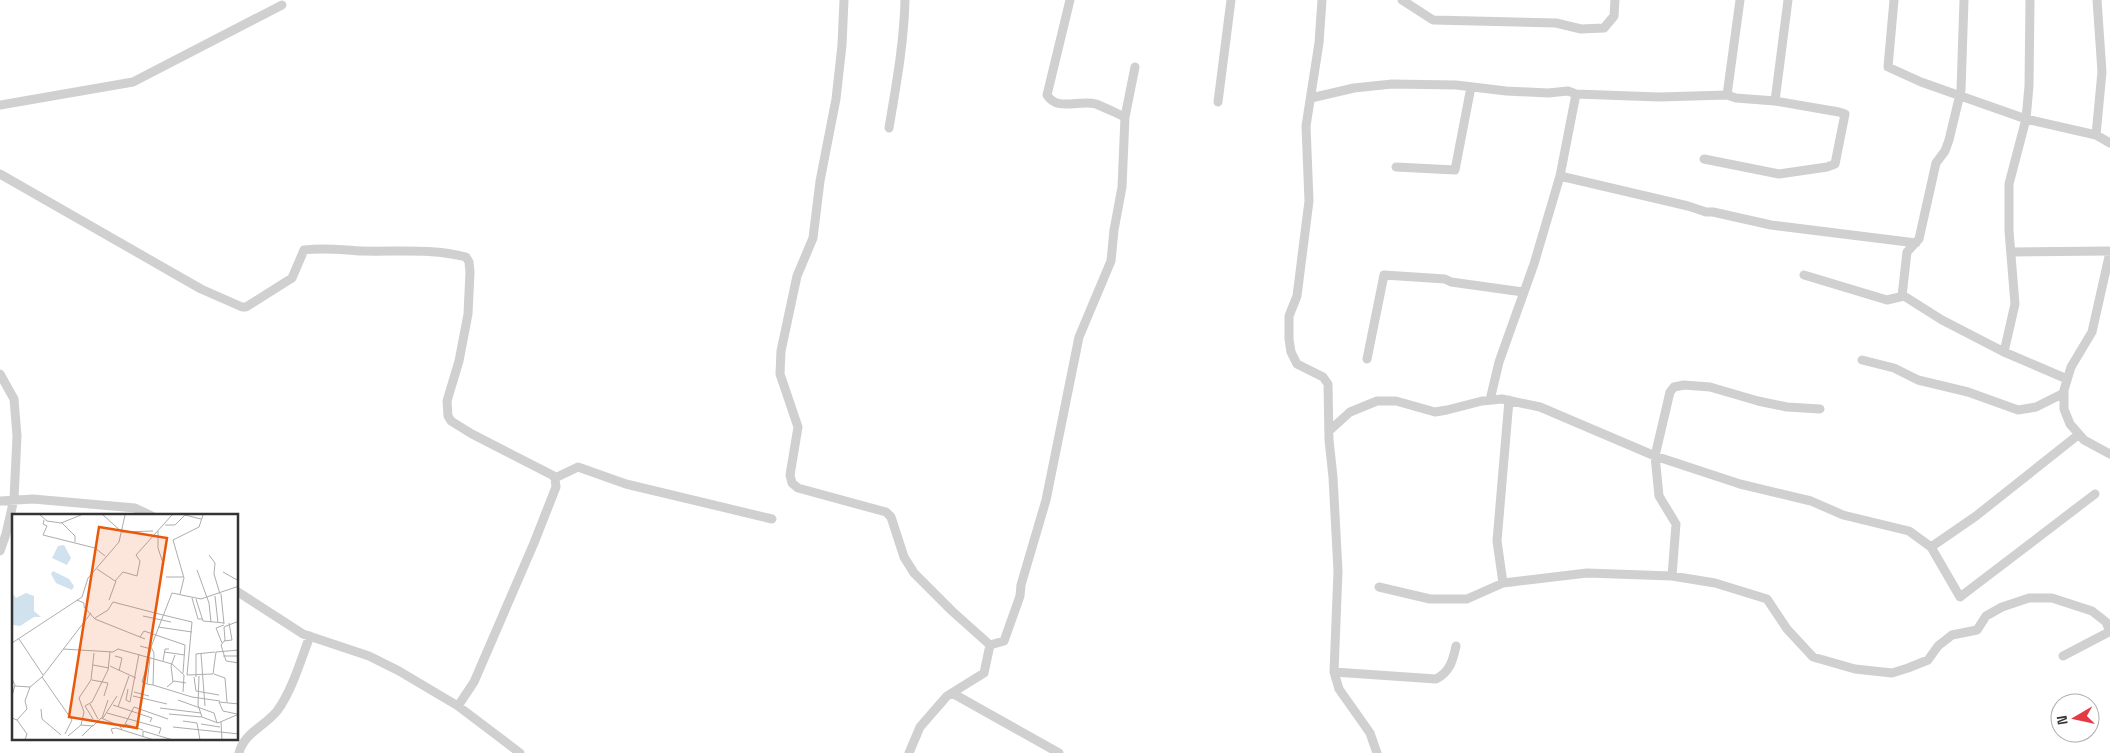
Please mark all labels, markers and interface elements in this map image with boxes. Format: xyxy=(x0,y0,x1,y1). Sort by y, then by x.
inset map xyxy=(12,514,239,740)
north arrow xyxy=(2050,693,2100,743)
text: N xyxy=(2053,714,2072,726)

